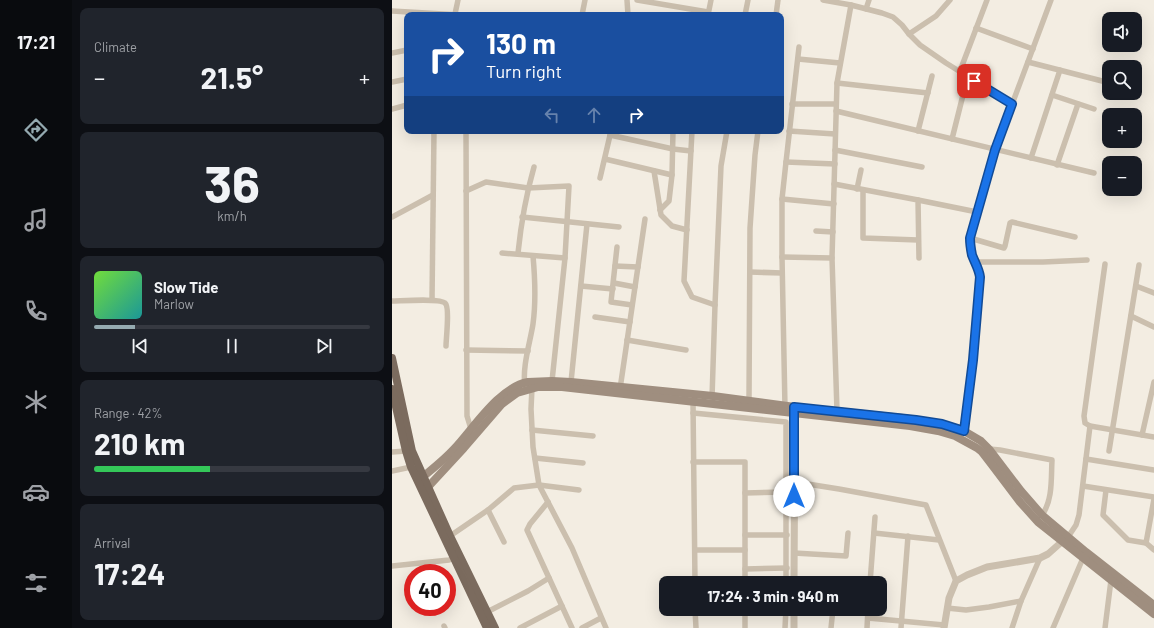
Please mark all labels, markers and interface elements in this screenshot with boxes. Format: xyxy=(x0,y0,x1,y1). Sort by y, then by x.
map controls xyxy=(1102,12,1142,196)
button: sound xyxy=(1102,12,1142,52)
text: 130 m xyxy=(486,26,556,60)
icon: right xyxy=(420,28,472,80)
text: 17:21 xyxy=(17,31,55,53)
text: Climate xyxy=(94,39,137,55)
text: 21.5° xyxy=(201,59,263,95)
text: Turn right xyxy=(486,60,562,82)
button: search xyxy=(1102,60,1142,100)
text: − xyxy=(94,64,105,90)
text: + xyxy=(359,64,370,90)
pin xyxy=(957,64,991,98)
icon: arrive xyxy=(963,70,985,92)
icon: left xyxy=(541,104,563,126)
icon: ahead xyxy=(583,104,605,126)
icon: right xyxy=(625,104,647,126)
button: + xyxy=(1102,108,1142,148)
icon: directions xyxy=(22,116,50,144)
text: 36 xyxy=(204,151,260,213)
button: − xyxy=(1102,156,1142,196)
icon: music xyxy=(22,206,50,234)
text: km/h xyxy=(217,208,247,224)
text: Slow Tide xyxy=(154,278,218,296)
text: Marlow xyxy=(154,296,194,312)
icon: phone xyxy=(22,297,50,325)
icon: previous xyxy=(129,335,151,357)
icon: pause xyxy=(221,335,243,357)
icon: next xyxy=(313,335,335,357)
icon: climate xyxy=(22,388,50,416)
text: Range · 42% xyxy=(94,405,163,421)
text: 210 km xyxy=(94,425,185,461)
position arrow xyxy=(773,475,815,517)
icon: car xyxy=(22,478,50,506)
text: Arrival xyxy=(94,535,130,551)
text: 17:24 xyxy=(94,555,165,591)
speed limit sign: 40 xyxy=(404,564,456,616)
icon: filters xyxy=(22,569,50,597)
text: 17:24 · 3 min · 940 m xyxy=(707,587,839,605)

